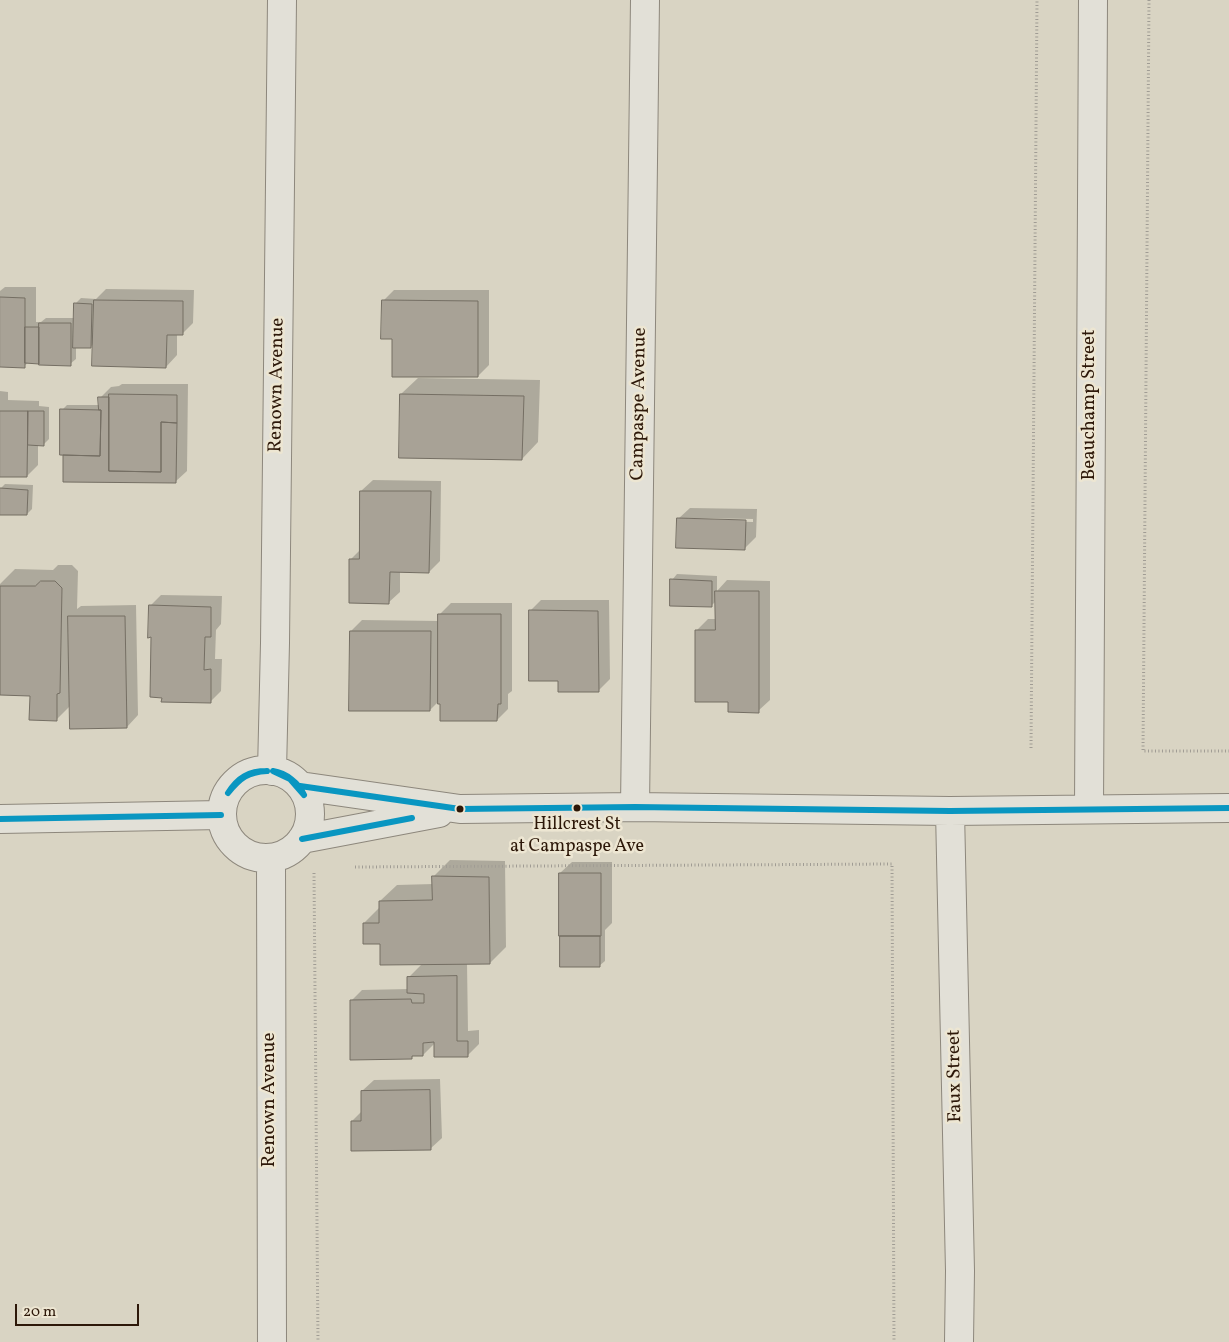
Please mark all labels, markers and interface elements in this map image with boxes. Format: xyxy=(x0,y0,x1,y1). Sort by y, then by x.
street label: Renown Avenue xyxy=(265,317,291,453)
street label: Campaspe Avenue xyxy=(627,327,653,481)
street label: Beauchamp Street xyxy=(1080,329,1102,481)
marker: Hillcrest St at Campaspe Ave xyxy=(572,803,582,813)
unlabelled marker xyxy=(455,804,465,814)
place label: Hillcrest St at Campaspe Ave xyxy=(510,815,644,858)
street label: Faux Street xyxy=(944,1029,968,1123)
street label: Renown Avenue xyxy=(260,1033,282,1167)
scale bar xyxy=(18,1294,141,1326)
text: 20 m xyxy=(23,1302,56,1323)

